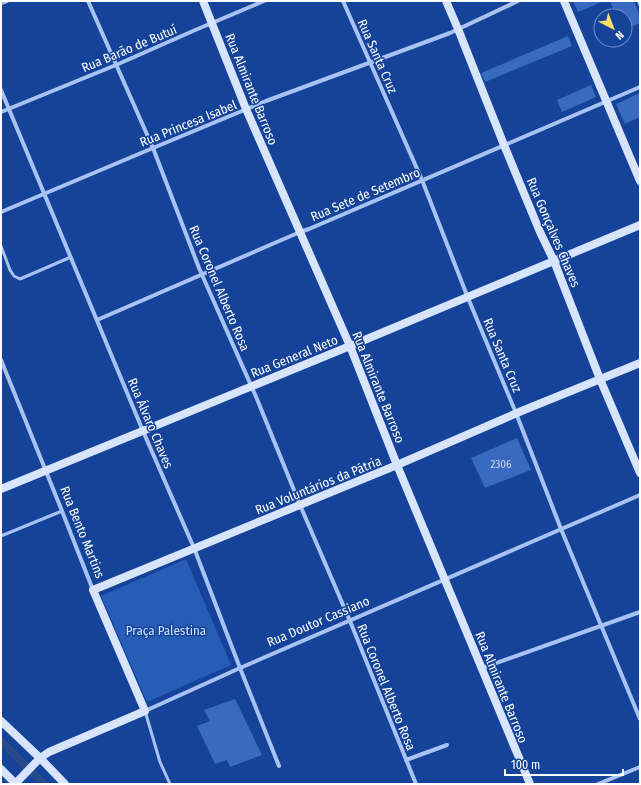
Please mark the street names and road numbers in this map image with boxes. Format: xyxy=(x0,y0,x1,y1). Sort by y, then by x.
street label: Rua Santa Cruz xyxy=(355,17,401,96)
street label: Rua Barão de Butuí xyxy=(79,22,179,75)
street label: Rua Almirante Barroso xyxy=(222,31,281,147)
street label: Rua Princesa Isabel xyxy=(138,97,239,150)
street label: Rua Sete de Setembro xyxy=(308,165,422,224)
street label: Rua Gonçalves Chaves xyxy=(524,175,584,290)
street label: Rua Coronel Alberto Rosa xyxy=(186,223,253,353)
street label: Rua Santa Cruz xyxy=(480,316,525,395)
street label: Rua Almirante Barroso xyxy=(349,329,408,445)
street label: Rua General Neto xyxy=(248,332,340,381)
street label: Rua Álvaro Chaves xyxy=(125,376,177,471)
street label: Rua Voluntários da Pátria xyxy=(253,453,383,518)
street label: Rua Bento Martins xyxy=(57,484,108,581)
street label: Rua Doutor Cassiano xyxy=(265,593,372,650)
street label: Rua Coronel Alberto Rosa xyxy=(354,622,419,753)
street label: Rua Almirante Barroso xyxy=(472,629,531,745)

